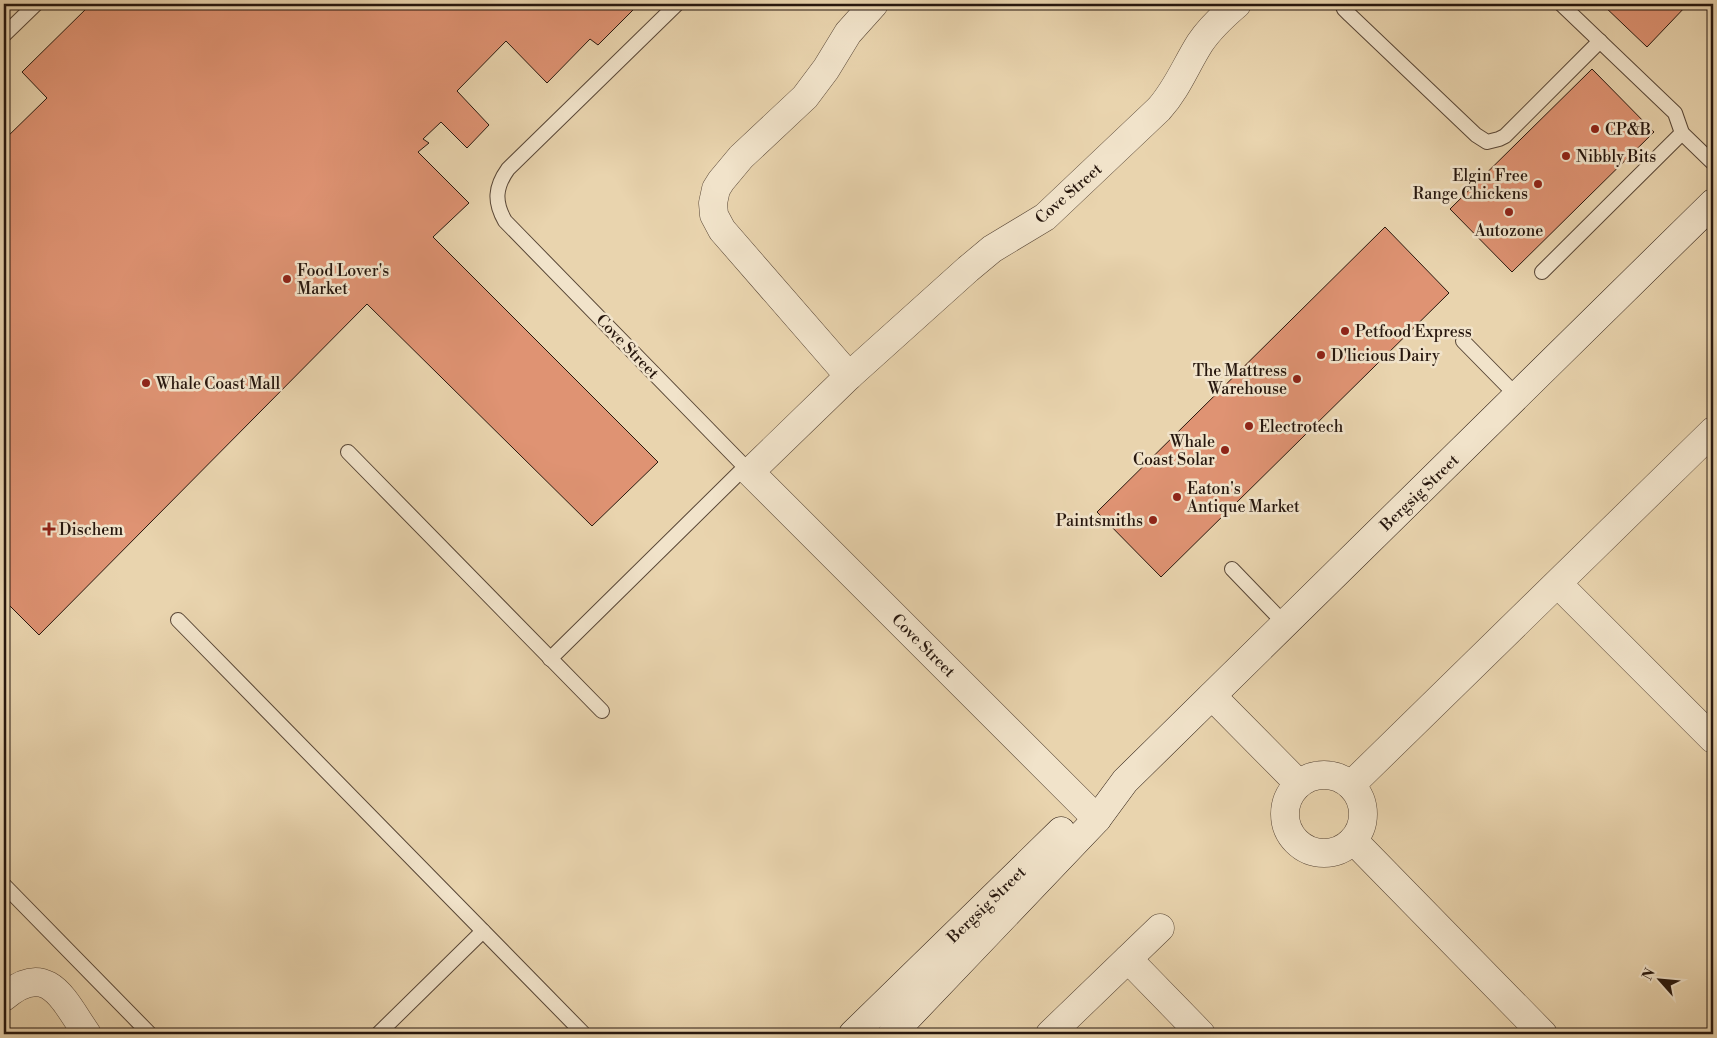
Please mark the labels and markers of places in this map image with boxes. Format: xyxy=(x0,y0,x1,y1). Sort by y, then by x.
place label: CP&B xyxy=(1605,120,1651,140)
marker: CP&B xyxy=(1589,123,1601,135)
place label: Nibbly Bits xyxy=(1576,147,1656,167)
marker: Nibbly Bits xyxy=(1560,150,1572,162)
place label: Elgin Free Range Chickens xyxy=(1413,166,1528,204)
marker: Elgin Free Range Chickens xyxy=(1532,178,1544,190)
marker: Autozone xyxy=(1503,206,1515,218)
place label: Autozone xyxy=(1474,221,1543,241)
place label: Food Lover's Market xyxy=(297,261,389,299)
marker: Food Lover's Market xyxy=(281,273,293,285)
place label: Petfood Express xyxy=(1355,322,1472,342)
marker: Petfood Express xyxy=(1339,325,1351,337)
place label: D'licious Dairy xyxy=(1331,346,1440,366)
marker: D'licious Dairy xyxy=(1315,349,1327,361)
place label: The Mattress Warehouse xyxy=(1193,361,1287,399)
marker: The Mattress Warehouse xyxy=(1291,373,1303,385)
place label: Whale Coast Mall xyxy=(155,374,280,394)
marker: Whale Coast Mall xyxy=(140,377,152,389)
place label: Electrotech xyxy=(1259,417,1344,437)
marker: Electrotech xyxy=(1243,420,1255,432)
place label: Whale Coast Solar xyxy=(1133,432,1215,470)
marker: Whale Coast Solar xyxy=(1219,444,1231,456)
place label: Eaton's Antique Market xyxy=(1186,479,1300,517)
marker: Eaton's Antique Market xyxy=(1171,491,1183,503)
place label: Paintsmiths xyxy=(1056,511,1143,531)
marker: Paintsmiths xyxy=(1147,514,1159,526)
place label: Dischem xyxy=(59,520,123,540)
marker: Dischem xyxy=(43,523,55,535)

